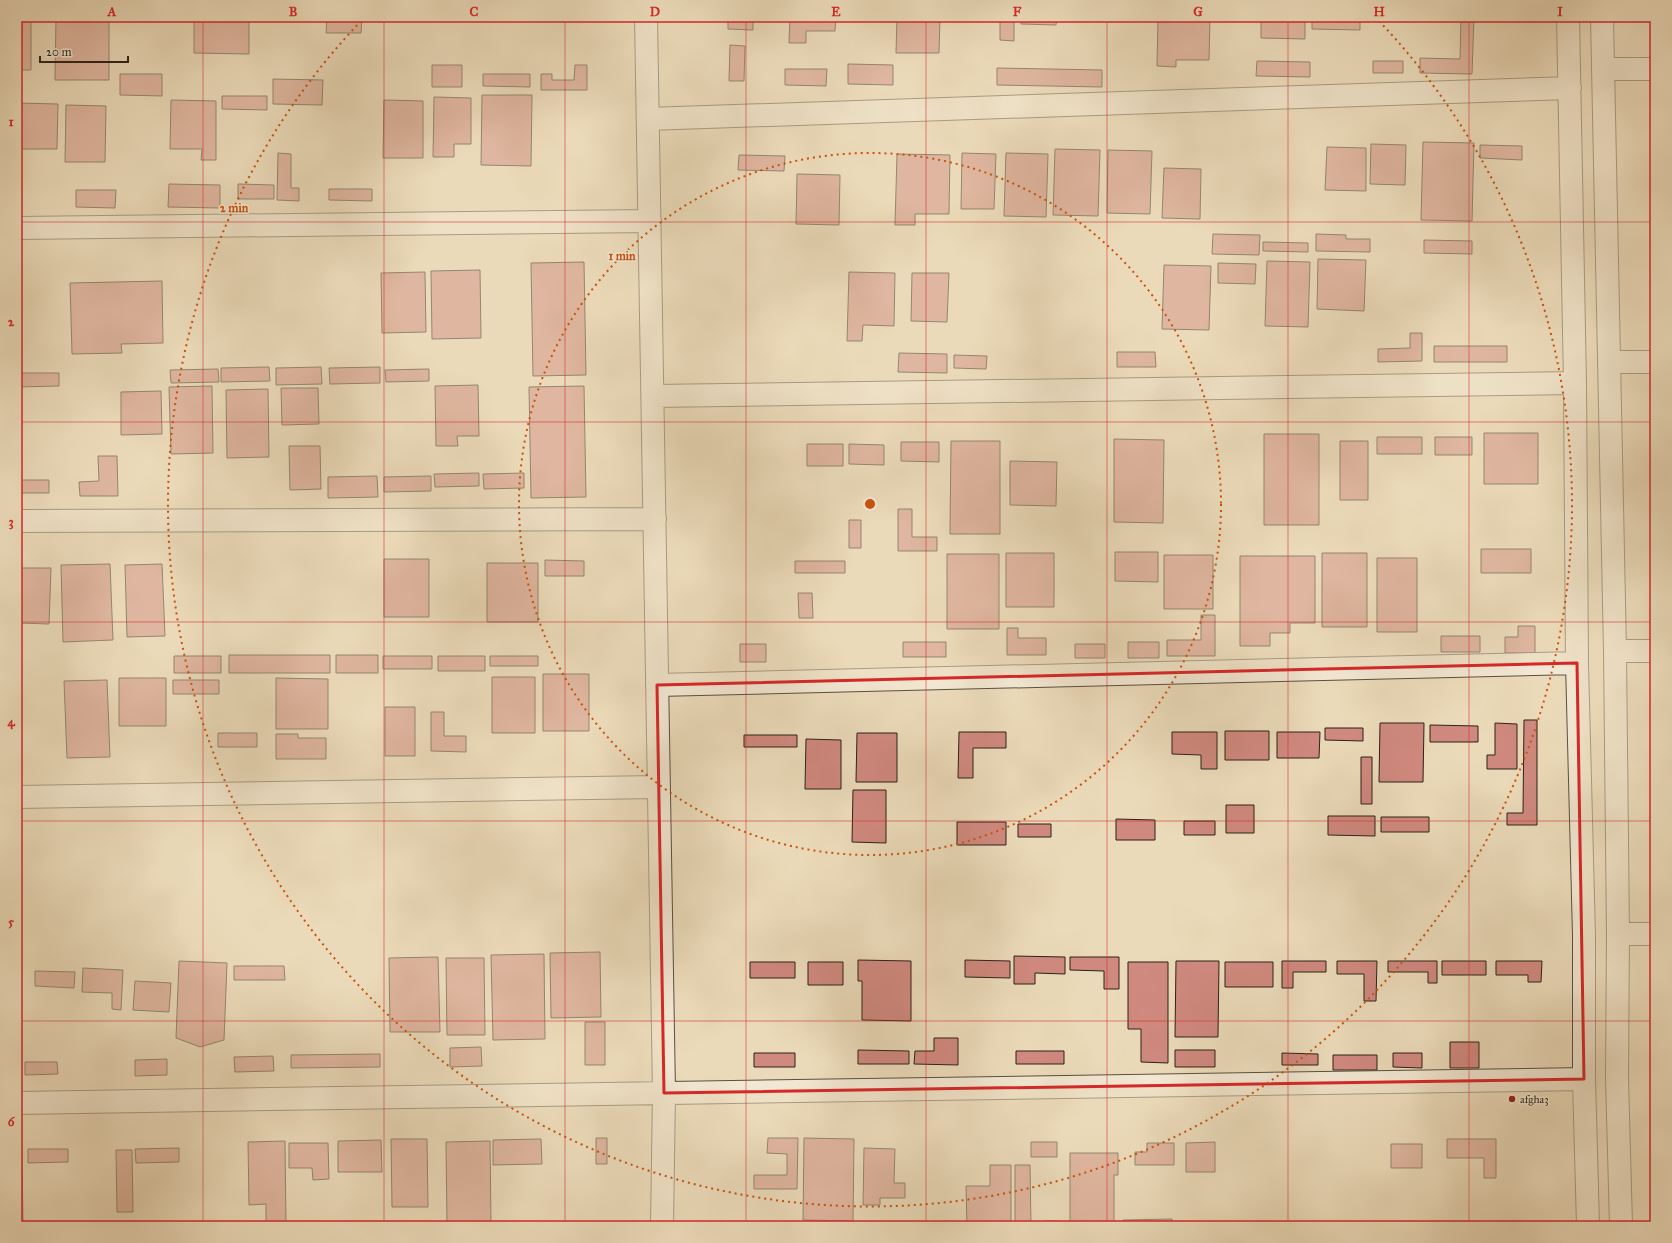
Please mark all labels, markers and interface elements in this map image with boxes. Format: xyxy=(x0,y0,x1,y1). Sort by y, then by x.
text: A xyxy=(107,4,117,20)
text: B xyxy=(289,4,298,20)
text: C xyxy=(470,4,479,20)
text: D xyxy=(650,4,660,20)
text: E xyxy=(831,4,841,20)
text: F xyxy=(1013,4,1022,20)
text: G xyxy=(1193,4,1203,20)
text: H xyxy=(1373,4,1385,20)
text: I xyxy=(1557,4,1563,20)
scale bar xyxy=(40,38,128,64)
text: 20 m xyxy=(46,45,72,59)
text: 1 xyxy=(8,114,14,130)
text: 2 min xyxy=(220,201,249,215)
text: 1 min xyxy=(608,249,636,263)
text: 2 xyxy=(8,314,15,330)
centre of rings xyxy=(863,497,877,511)
text: 3 xyxy=(8,514,14,530)
text: 4 xyxy=(7,714,15,730)
text: 5 xyxy=(8,914,15,930)
place label: afgha3 xyxy=(1520,1093,1549,1106)
marker: afgha3 xyxy=(1507,1094,1517,1104)
text: 6 xyxy=(8,1114,16,1130)

